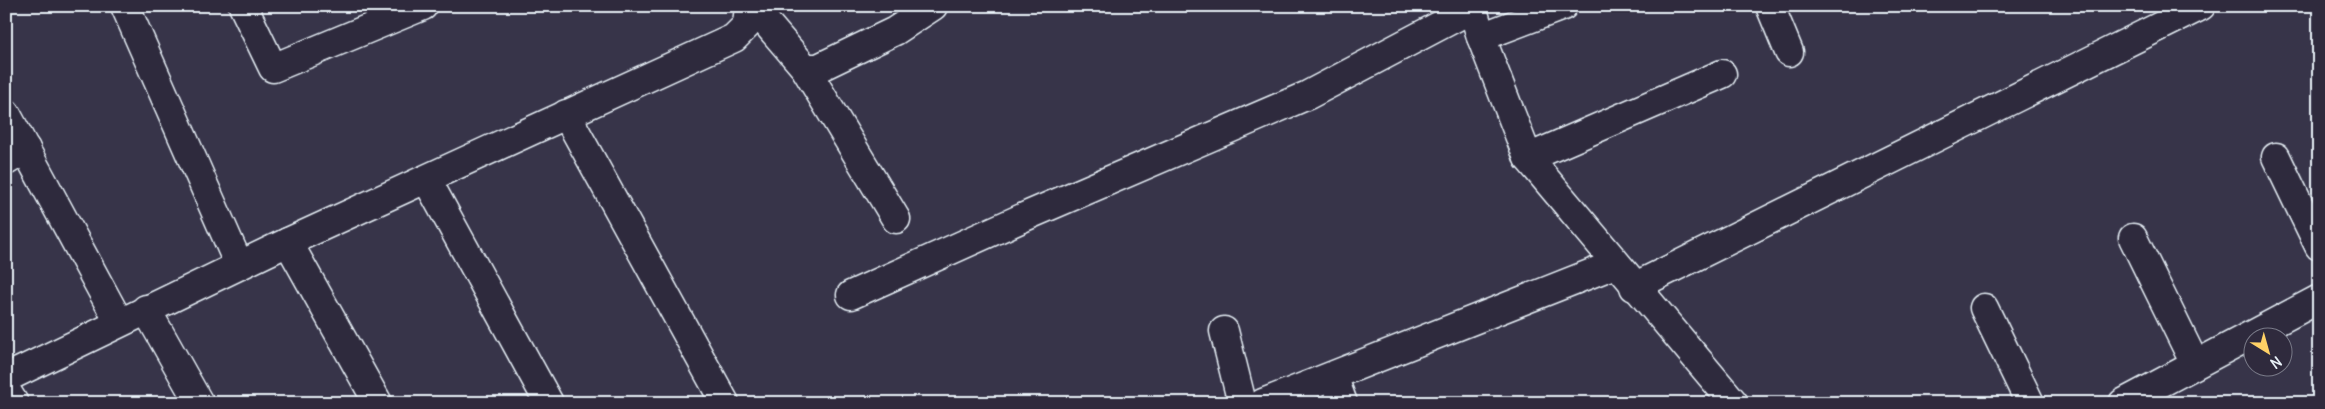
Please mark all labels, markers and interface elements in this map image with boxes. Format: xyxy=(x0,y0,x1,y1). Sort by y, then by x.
north arrow xyxy=(2242,326,2292,376)
text: N xyxy=(2267,352,2285,372)

